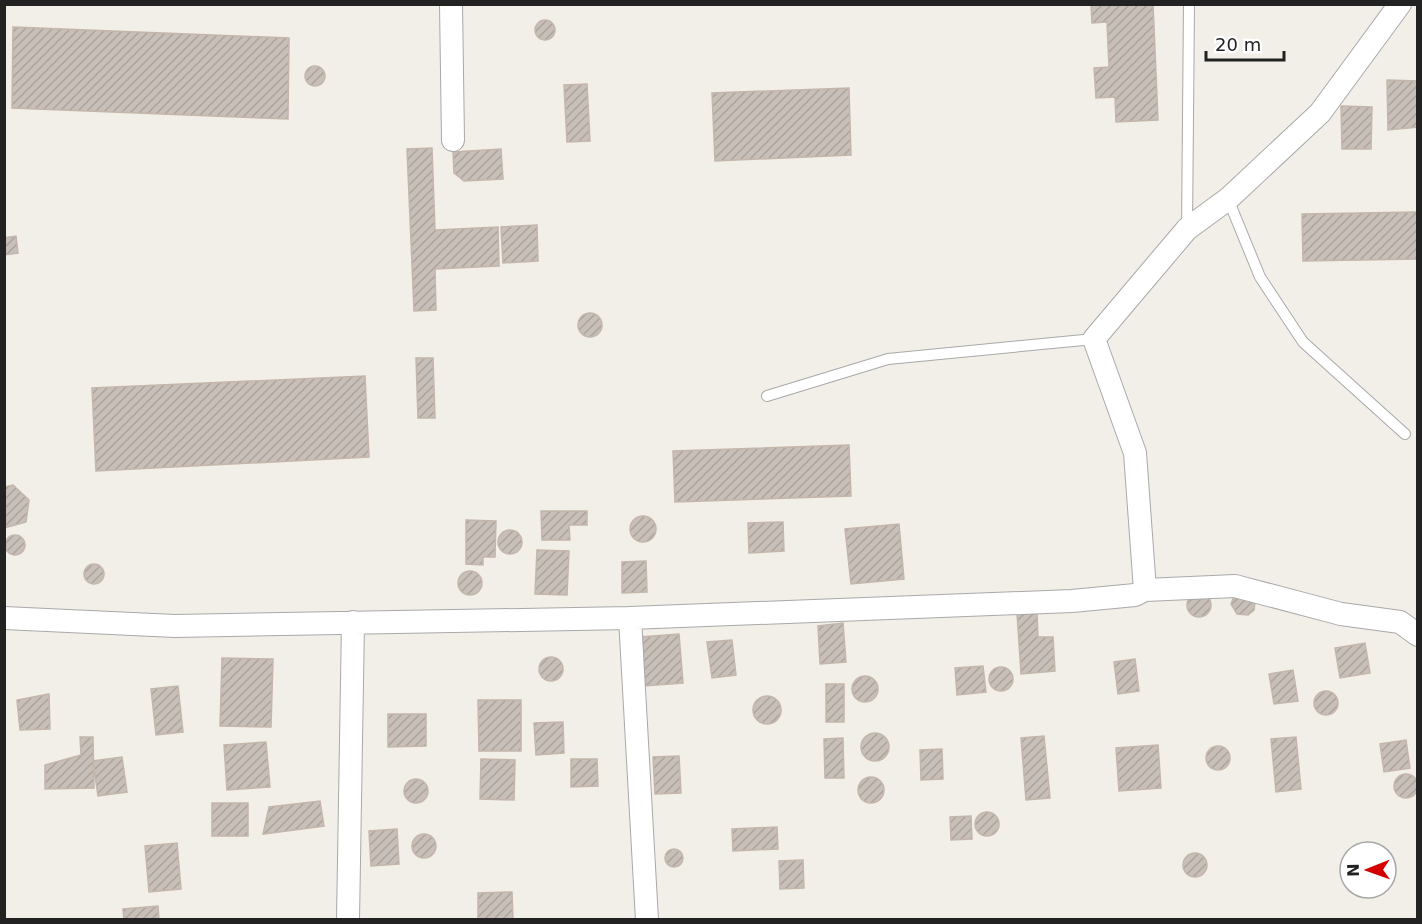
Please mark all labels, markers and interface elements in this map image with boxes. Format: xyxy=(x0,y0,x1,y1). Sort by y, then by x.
scale bar xyxy=(1206,24,1284,62)
text: 20 m xyxy=(1215,34,1261,55)
north arrow xyxy=(1338,840,1398,900)
text: N xyxy=(1344,863,1363,877)

